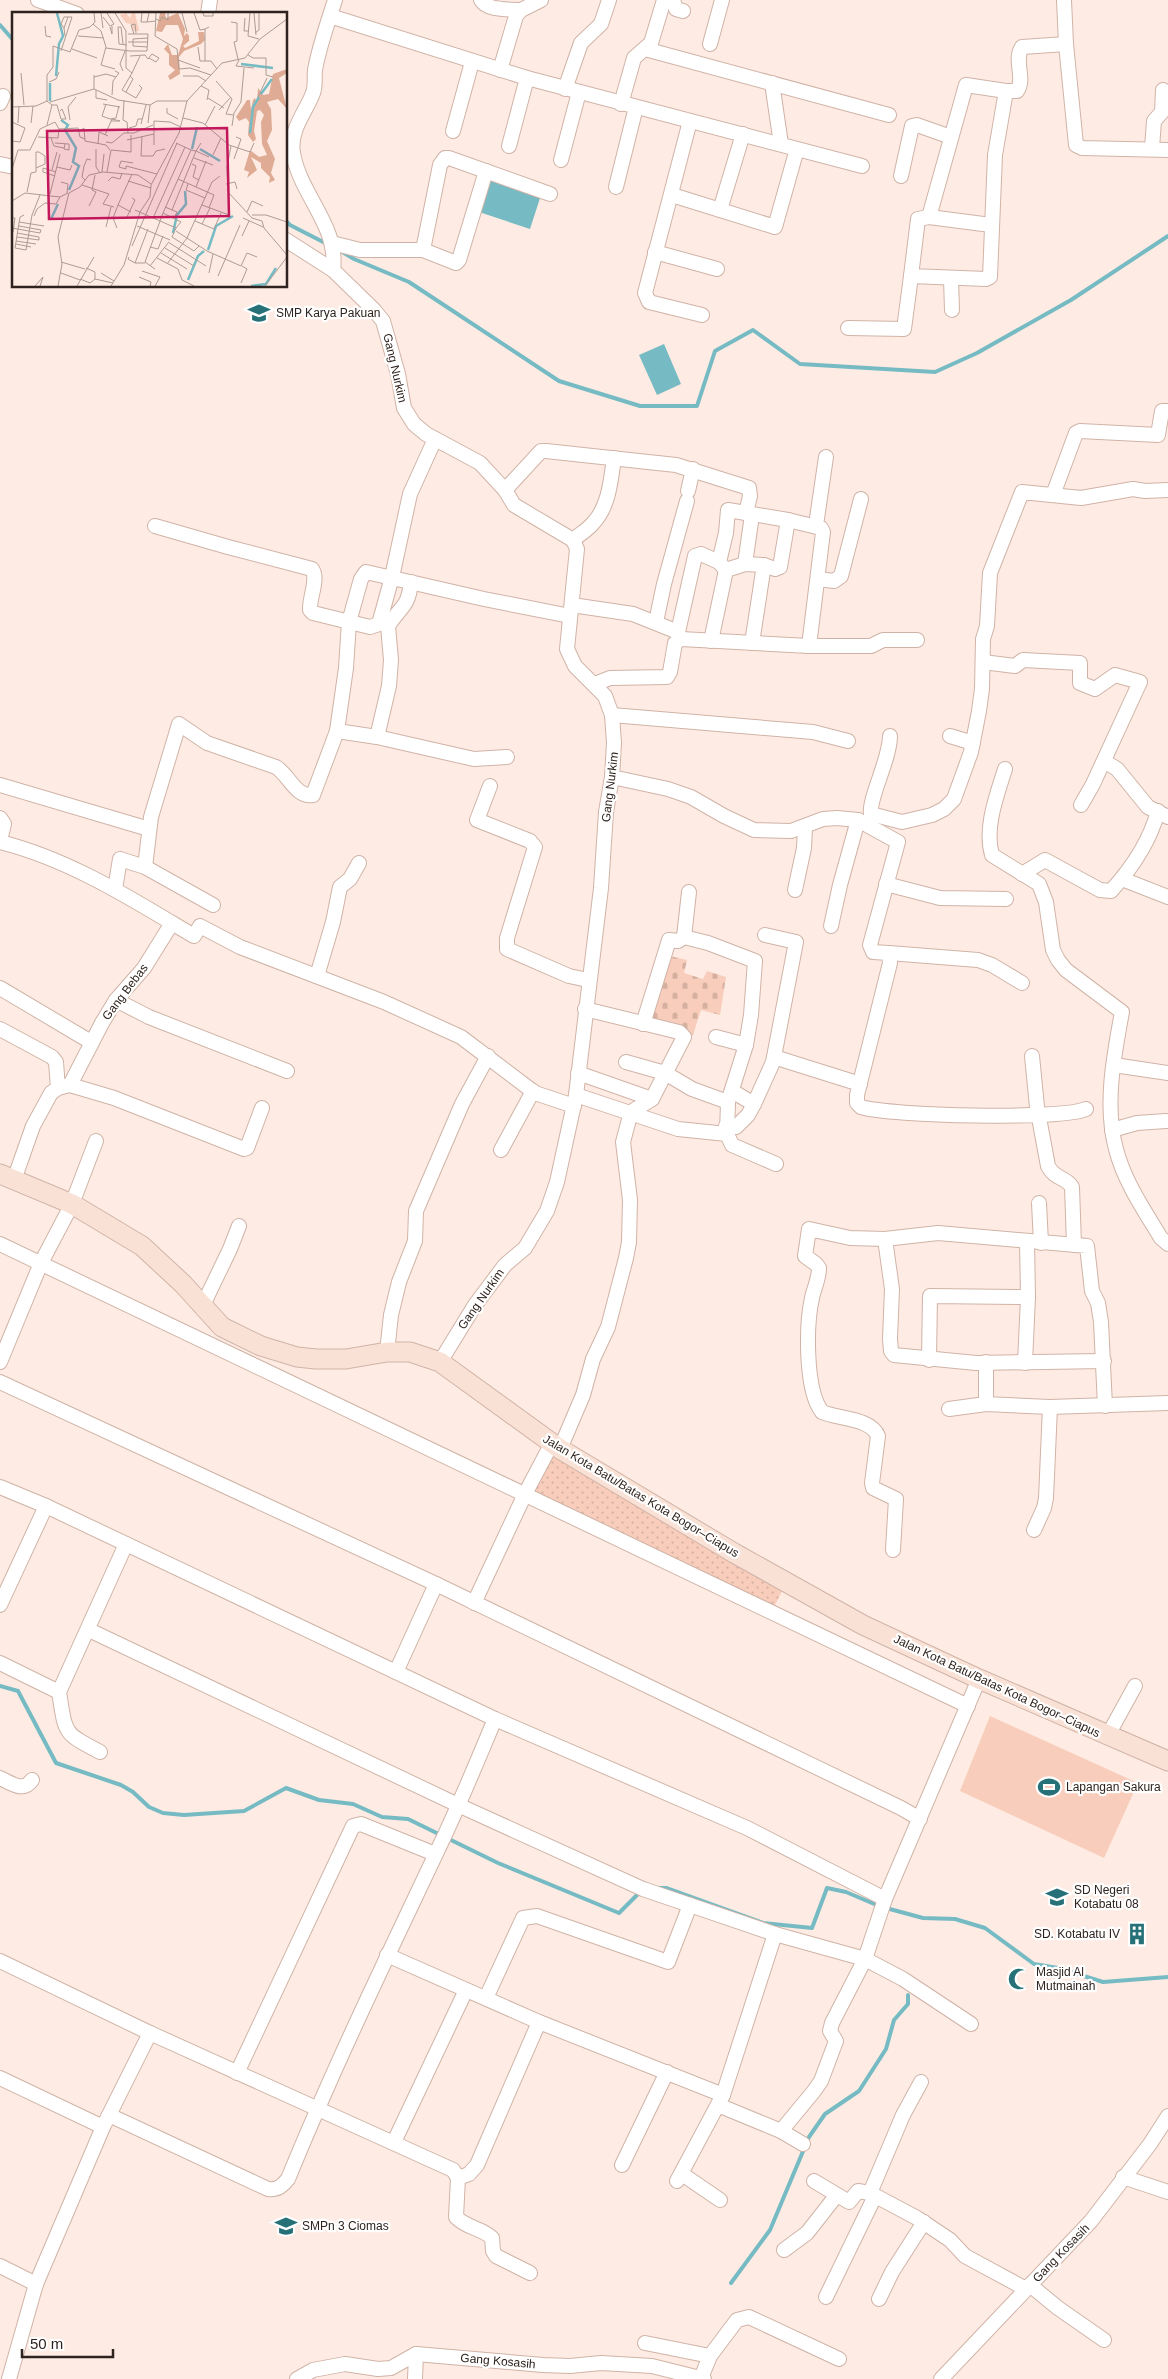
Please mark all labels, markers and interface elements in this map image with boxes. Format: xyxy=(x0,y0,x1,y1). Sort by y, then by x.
inset map xyxy=(12,12,288,288)
school or university icon: SMP Karya Pakuan xyxy=(246,300,272,326)
place label: SMP Karya Pakuan xyxy=(276,306,381,320)
street label: Gang Nurkim xyxy=(380,332,410,404)
street label: Gang Nurkim xyxy=(599,751,621,823)
street label: Gang Bebas xyxy=(99,961,151,1023)
street label: Gang Nurkim xyxy=(455,1266,507,1332)
street label: Jalan Kota Batu/Batas Kota Bogor–Ciapus xyxy=(540,1432,742,1560)
street label: Jalan Kota Batu/Batas Kota Bogor–Ciapus xyxy=(892,1632,1102,1740)
sports icon: Lapangan Sakura xyxy=(1036,1774,1062,1800)
place label: Lapangan Sakura xyxy=(1066,1780,1161,1794)
place label: SD Negeri Kotabatu 08 xyxy=(1074,1883,1139,1911)
school or university icon: SD Negeri Kotabatu 08 xyxy=(1044,1884,1070,1910)
building icon: SD. Kotabatu IV xyxy=(1124,1921,1150,1947)
place label: SD. Kotabatu IV xyxy=(1034,1927,1120,1941)
place label: Masjid Al Mutmainah xyxy=(1036,1965,1095,1993)
mosque icon: Masjid Al Mutmainah xyxy=(1006,1966,1032,1992)
school or university icon: SMPn 3 Ciomas xyxy=(273,2213,299,2239)
place label: SMPn 3 Ciomas xyxy=(302,2219,389,2233)
street label: Gang Kosasih xyxy=(1030,2221,1092,2285)
scale bar xyxy=(22,2326,114,2358)
text: 50 m xyxy=(30,2335,63,2352)
street label: Gang Kosasih xyxy=(460,2351,536,2371)

